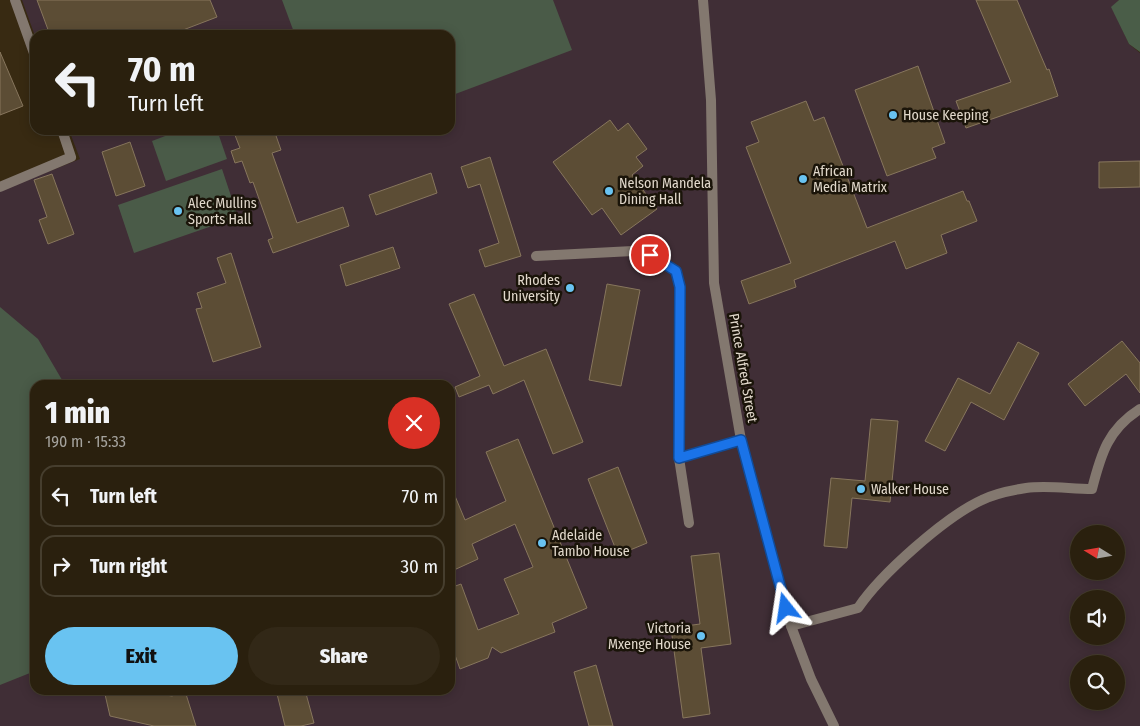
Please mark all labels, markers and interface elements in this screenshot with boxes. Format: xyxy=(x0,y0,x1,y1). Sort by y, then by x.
text: 70 m xyxy=(128,48,196,90)
icon: left xyxy=(45,50,110,115)
text: Turn left xyxy=(128,90,204,117)
place label: House Keeping xyxy=(903,107,989,124)
marker: House Keeping xyxy=(887,109,899,121)
place label: African Media Matrix xyxy=(813,163,888,196)
marker: African Media Matrix xyxy=(797,173,809,185)
place label: Nelson Mandela Dining Hall xyxy=(619,175,711,208)
marker: Nelson Mandela Dining Hall xyxy=(603,185,615,197)
place label: Alec Mullins Sports Hall xyxy=(188,195,257,228)
marker: Alec Mullins Sports Hall xyxy=(172,205,184,217)
pin xyxy=(629,234,671,276)
icon: arrive xyxy=(636,241,664,269)
place label: Rhodes University xyxy=(503,272,561,305)
marker: Rhodes University xyxy=(564,282,576,294)
street label: Prince Alfred Street xyxy=(725,312,761,424)
text: 1 min xyxy=(45,395,110,431)
button: close xyxy=(388,397,440,449)
text: 190 m · 15:33 xyxy=(45,432,126,451)
place label: Walker House xyxy=(871,481,949,498)
icon: left xyxy=(47,482,75,510)
marker: Walker House xyxy=(855,483,867,495)
text: Turn left xyxy=(90,485,157,508)
text: 70 m xyxy=(402,485,438,508)
north arrow xyxy=(1070,525,1125,580)
map controls xyxy=(1070,525,1125,710)
place label: Adelaide Tambo House xyxy=(552,527,630,560)
marker: Adelaide Tambo House xyxy=(536,537,548,549)
icon: right xyxy=(47,552,75,580)
text: Turn right xyxy=(90,555,167,578)
text: 30 m xyxy=(400,555,438,578)
position arrow xyxy=(759,581,811,633)
button: sound xyxy=(1070,590,1125,645)
place label: Victoria Mxenge House xyxy=(608,620,691,653)
button: Exit xyxy=(45,627,238,685)
button: Share xyxy=(248,627,440,685)
marker: Victoria Mxenge House xyxy=(695,630,707,642)
button: search xyxy=(1070,655,1125,710)

